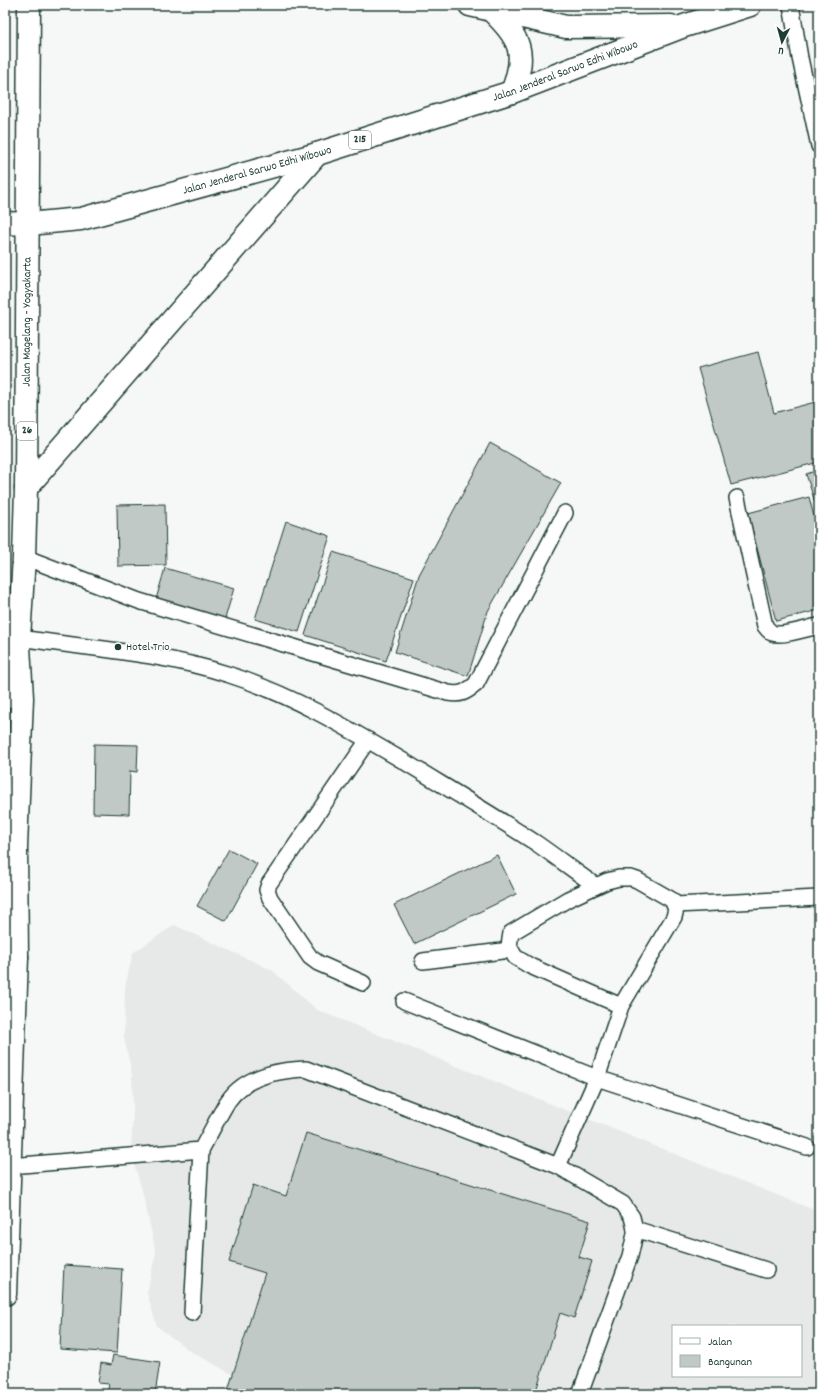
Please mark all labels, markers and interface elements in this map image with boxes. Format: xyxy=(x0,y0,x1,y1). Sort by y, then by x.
north arrow xyxy=(762,22,802,62)
street label: Jalan Jenderal Sarwo Edhi Wibowo xyxy=(491,36,641,106)
text: U xyxy=(778,42,785,58)
road number: 215 xyxy=(349,131,371,149)
street label: Jalan Jenderal Sarwo Edhi Wibowo xyxy=(181,141,334,199)
street label: Jalan Magelang - Yogyakarta xyxy=(18,257,36,387)
road number: 26 xyxy=(17,422,37,440)
place label: Hotel Trio xyxy=(126,639,170,656)
marker: Hotel Trio xyxy=(113,642,123,652)
legend xyxy=(672,1325,802,1377)
text: Jalan xyxy=(708,1334,732,1351)
text: Bangunan xyxy=(708,1354,752,1371)

